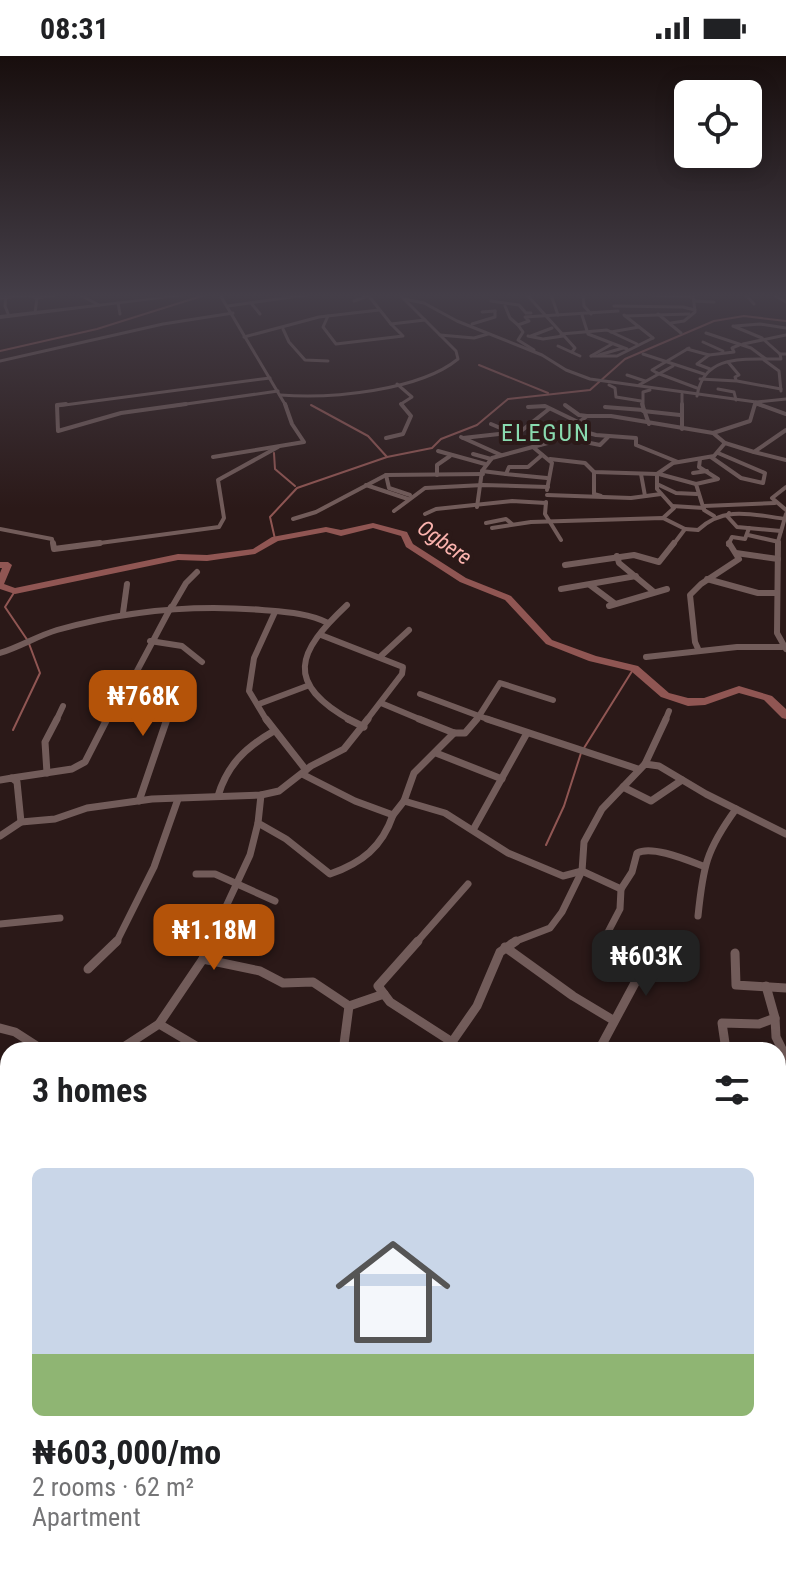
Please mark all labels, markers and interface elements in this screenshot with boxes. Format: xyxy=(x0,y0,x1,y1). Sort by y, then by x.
text: 08:31 xyxy=(40,11,109,46)
map controls xyxy=(674,80,762,168)
button: locate xyxy=(674,80,762,168)
district label: ELEGUN xyxy=(501,419,591,447)
water label: Ogbere xyxy=(413,515,477,570)
pin: ₦768K xyxy=(87,670,199,738)
text: ₦768K xyxy=(107,681,179,711)
pin: ₦1.18M xyxy=(149,904,279,972)
text: ₦1.18M xyxy=(171,915,257,945)
pin: ₦603K xyxy=(590,930,702,998)
text: ₦603K xyxy=(610,941,682,971)
icon: filters xyxy=(710,1068,754,1112)
text: 3 homes xyxy=(32,1070,148,1110)
icon: home xyxy=(321,1220,465,1364)
text: ₦603,000/mo xyxy=(32,1432,221,1472)
text: 2 rooms · 62 m² xyxy=(32,1472,194,1502)
text: Apartment xyxy=(32,1502,141,1532)

